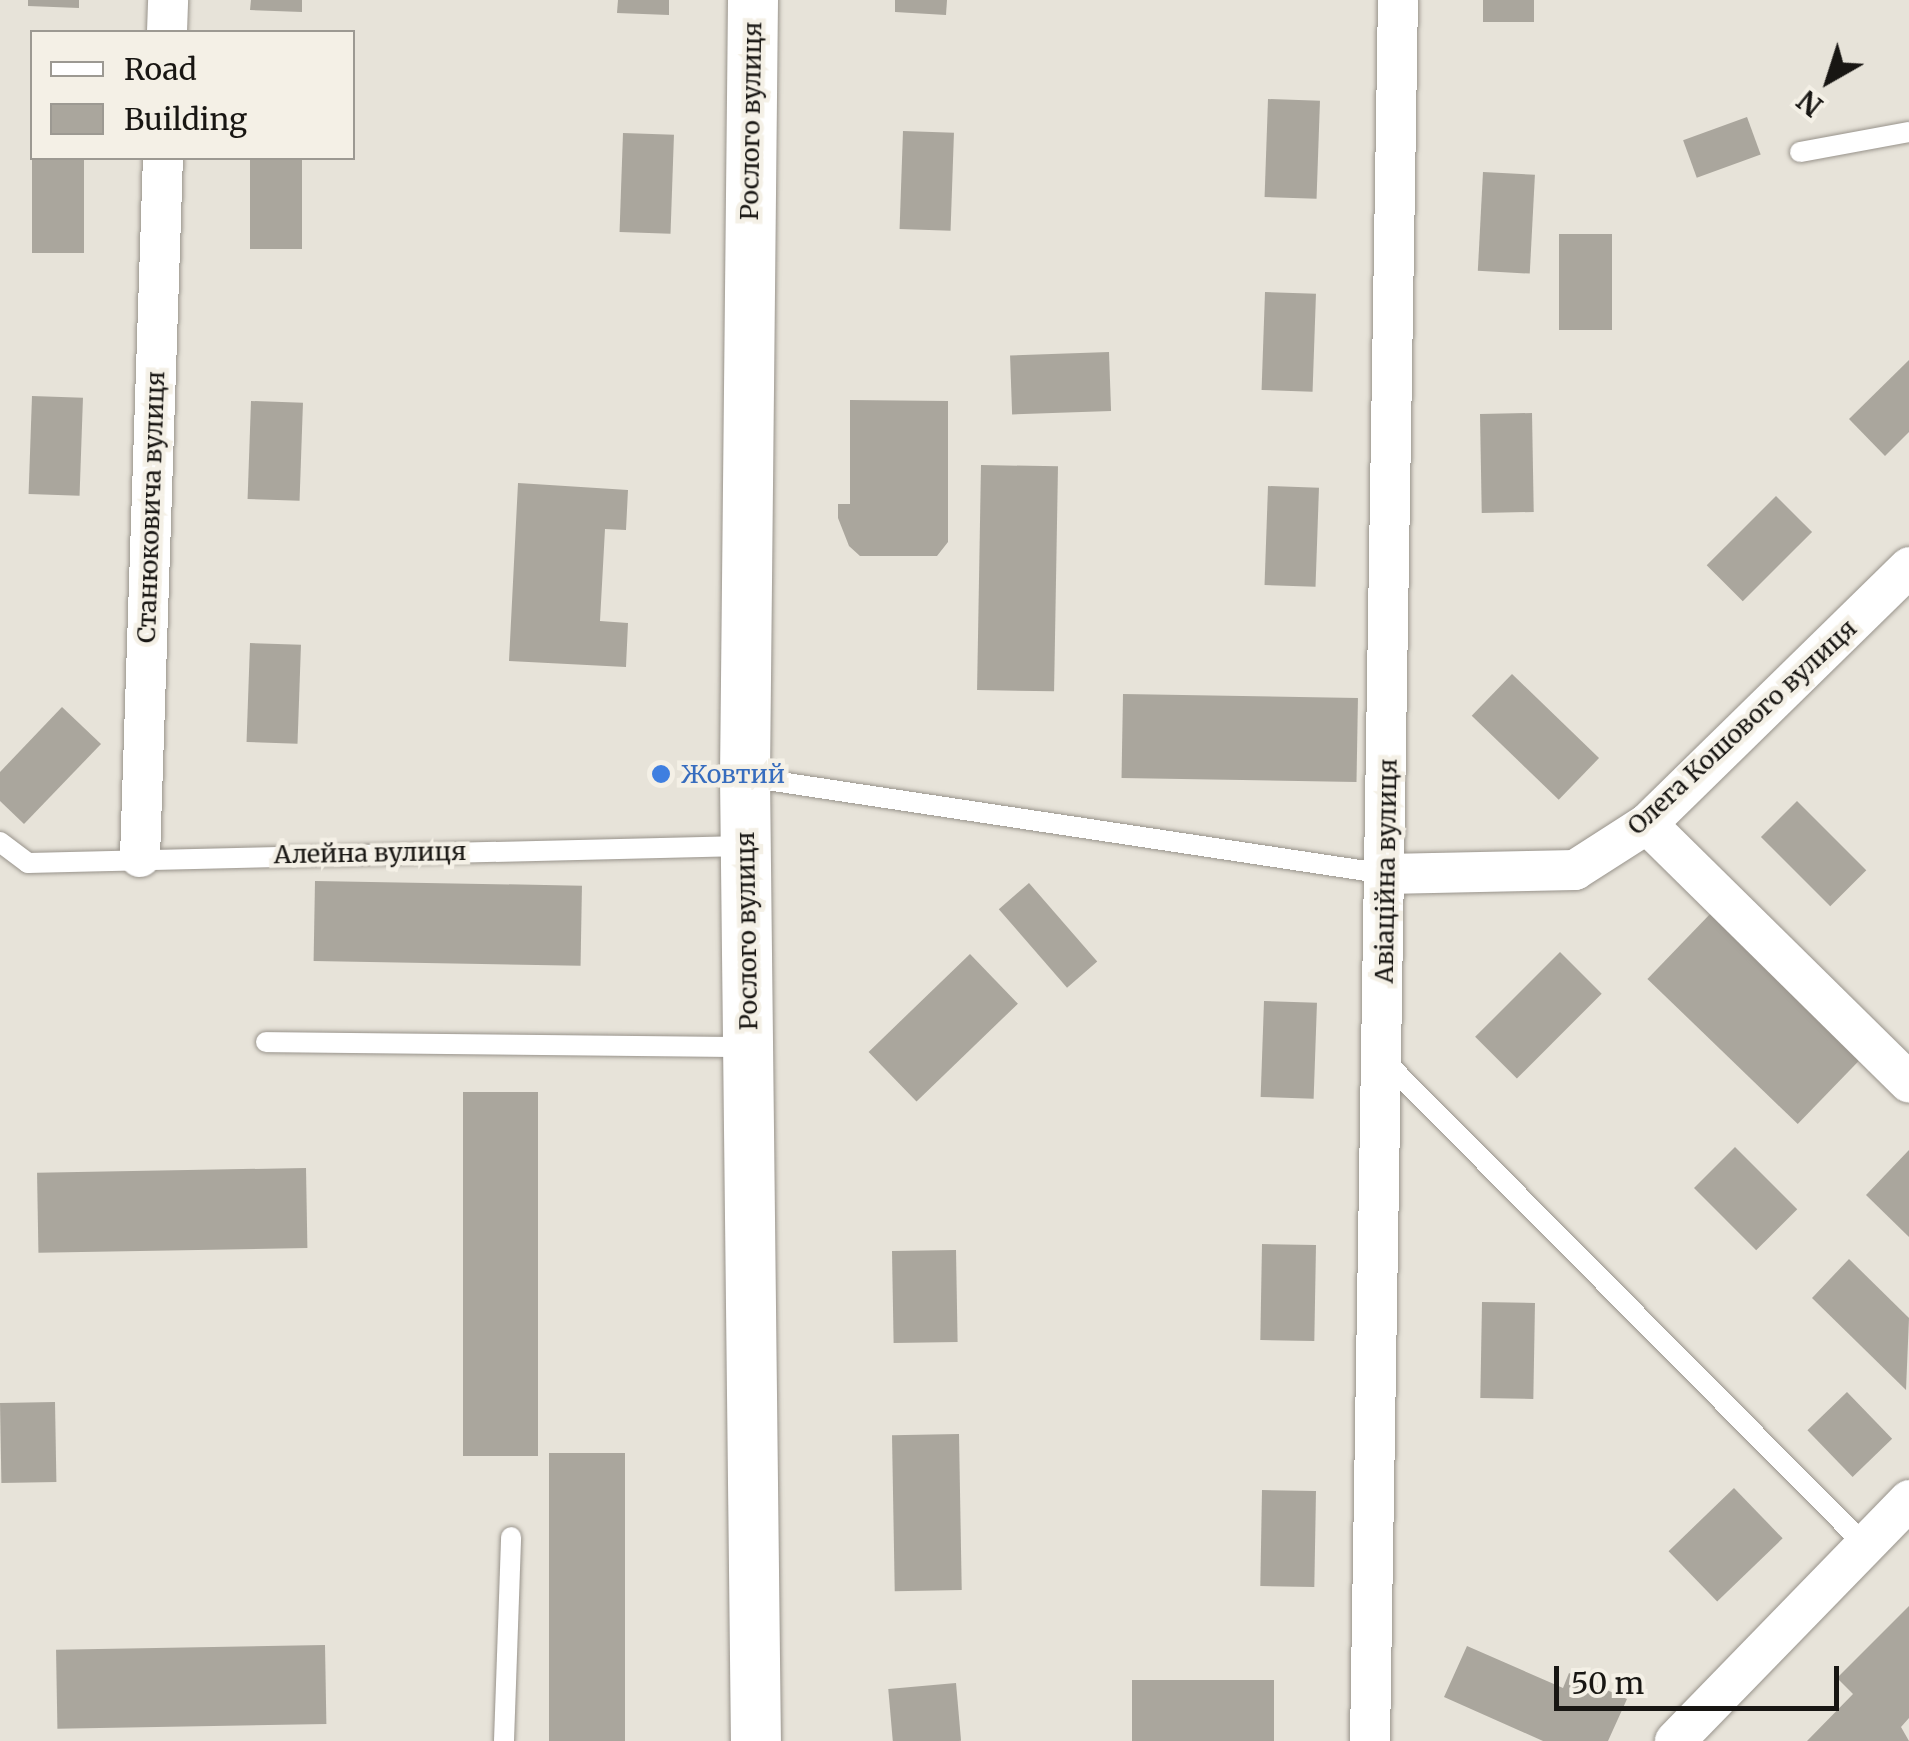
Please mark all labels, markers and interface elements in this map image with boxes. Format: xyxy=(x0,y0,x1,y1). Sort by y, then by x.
street label: Рослого вулиця xyxy=(734,21,768,221)
legend xyxy=(30,30,355,160)
north arrow xyxy=(1779,30,1879,130)
text: Road xyxy=(124,50,197,88)
text: N xyxy=(1790,82,1830,124)
text: Building xyxy=(124,100,247,138)
street label: Станюковича вулиця xyxy=(131,370,171,644)
street label: Олега Кошового вулиця xyxy=(1621,613,1863,841)
street label: Авіаційна вулиця xyxy=(1369,758,1403,984)
place label: Жовтий xyxy=(681,759,785,789)
marker: Жовтий xyxy=(650,763,672,785)
street label: Рослого вулиця xyxy=(730,831,764,1031)
street label: Алейна вулиця xyxy=(273,836,467,870)
scale bar xyxy=(1559,1646,1844,1708)
text: 50 m xyxy=(1571,1664,1644,1702)

